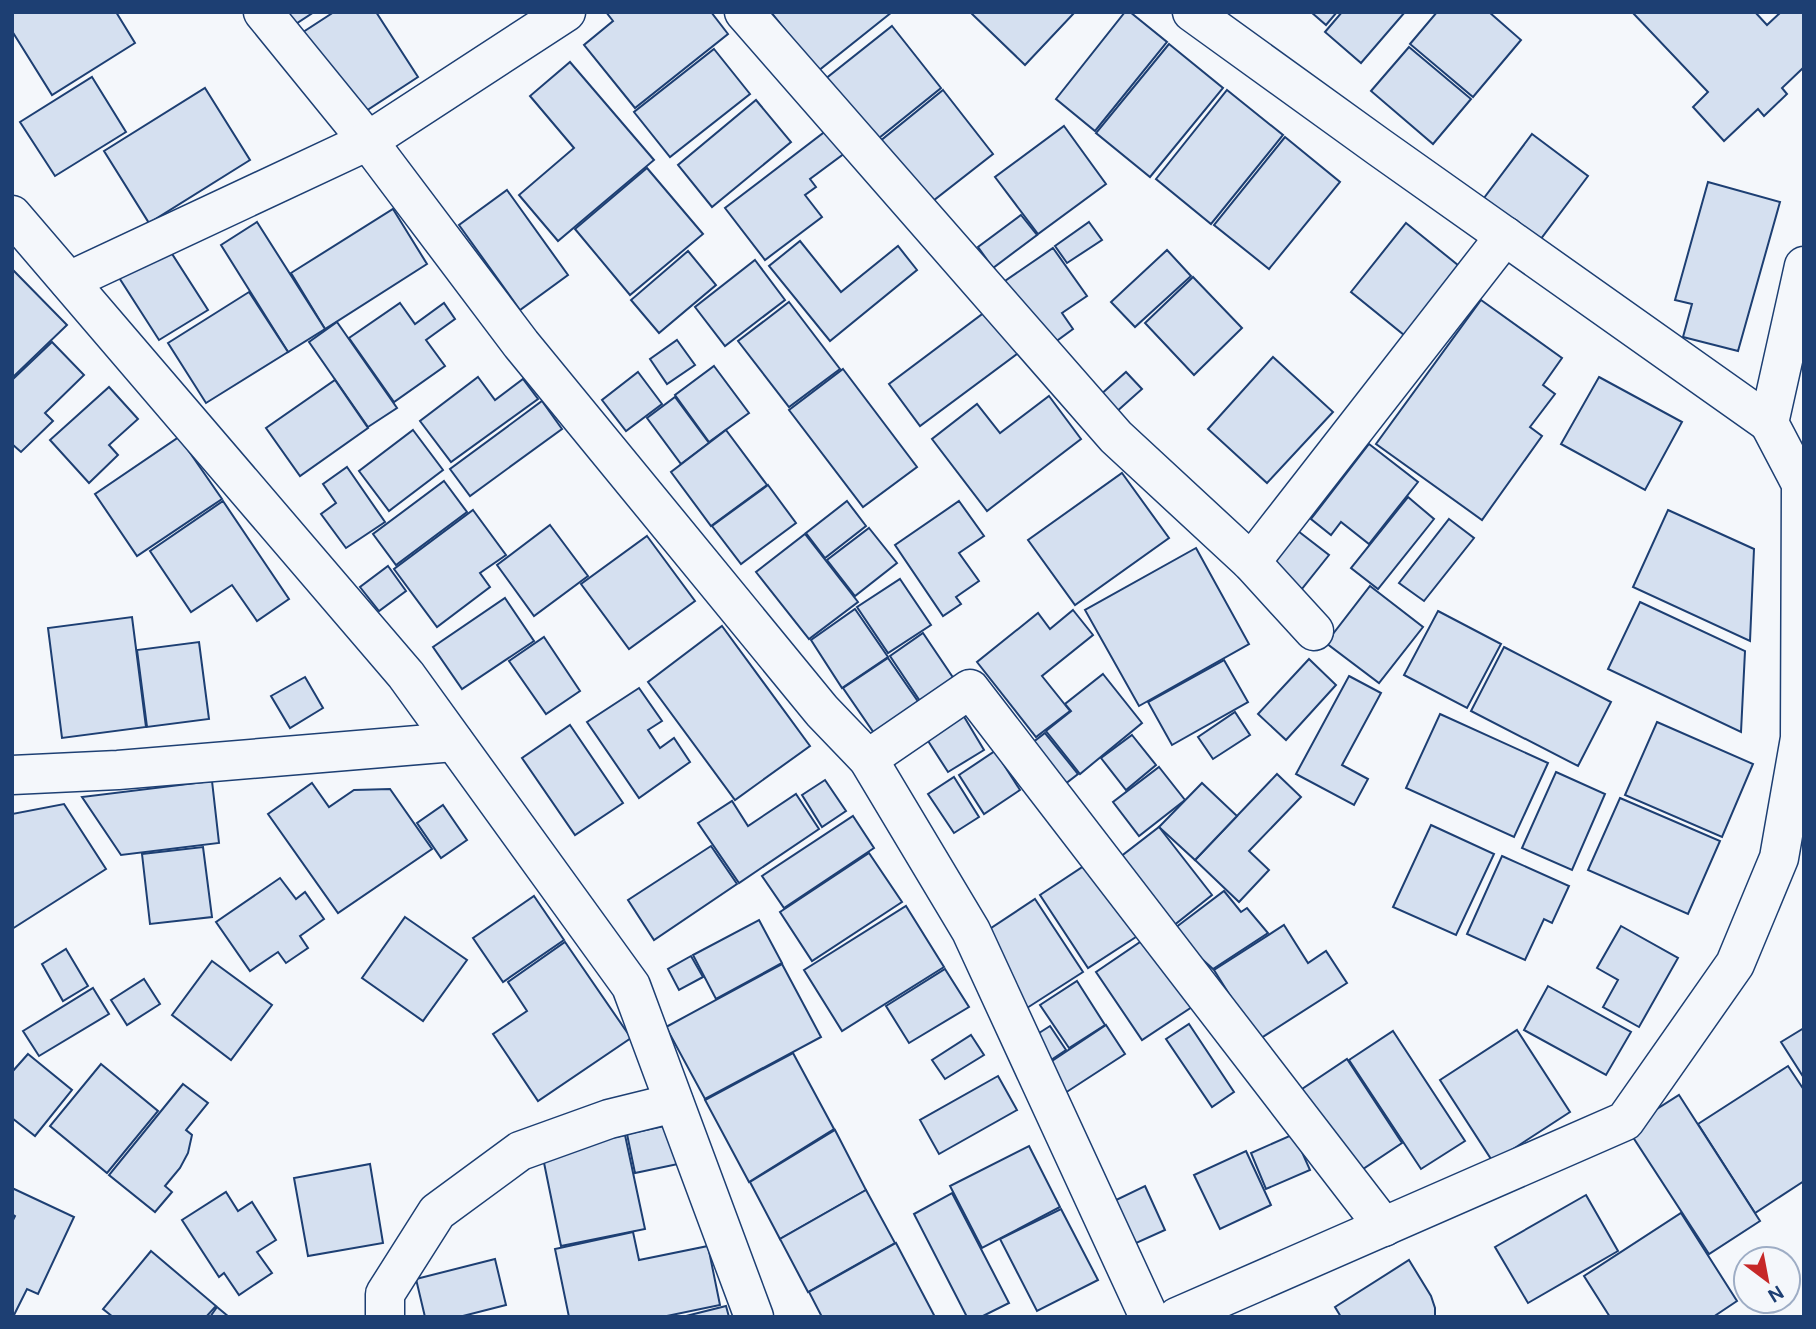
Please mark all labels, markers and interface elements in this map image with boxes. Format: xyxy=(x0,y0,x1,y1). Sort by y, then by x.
north arrow xyxy=(1732,1245,1802,1315)
text: N xyxy=(1763,1280,1788,1308)

